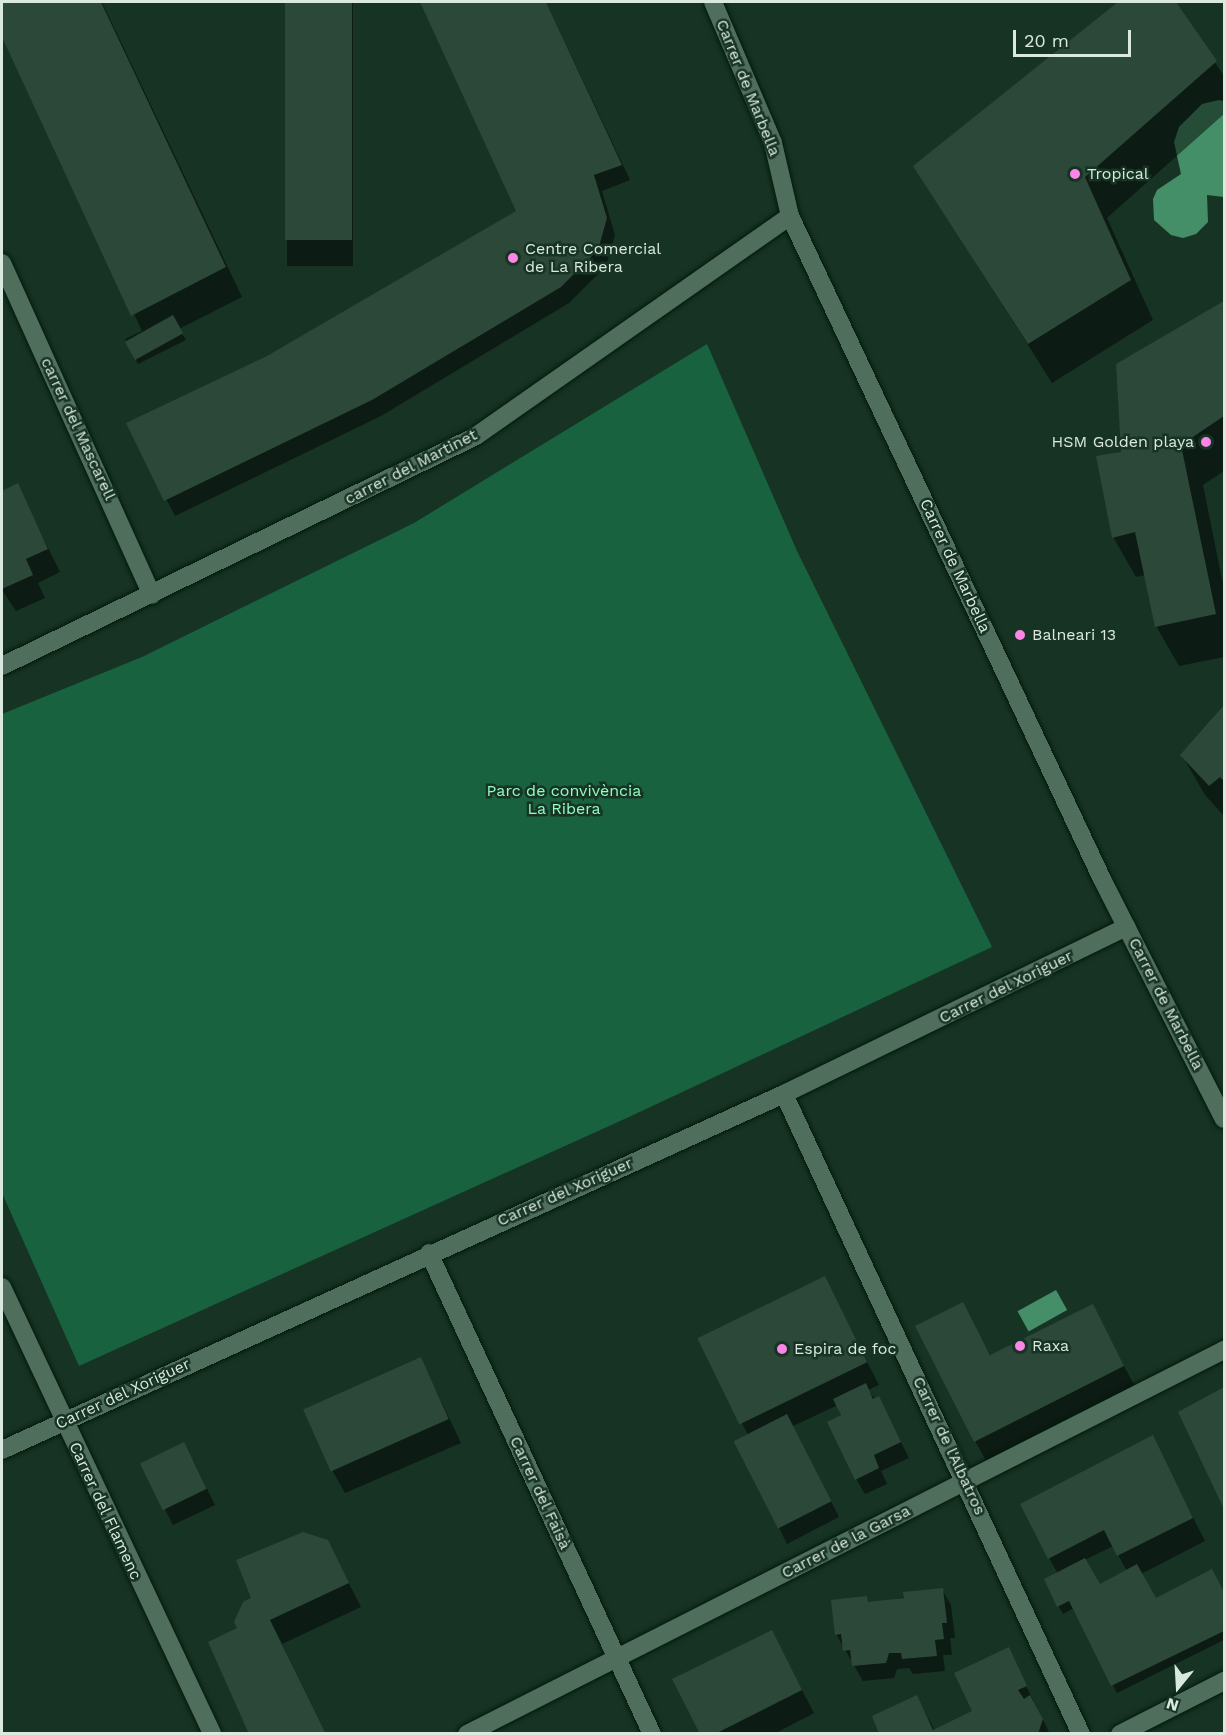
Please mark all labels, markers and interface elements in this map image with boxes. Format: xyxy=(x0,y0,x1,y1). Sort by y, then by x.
street label: Carrer de Marbella xyxy=(712,17,784,159)
scale bar xyxy=(1016,18,1134,56)
text: 20 m xyxy=(1024,30,1069,51)
place label: Tropical xyxy=(1087,164,1149,184)
marker: Tropical xyxy=(1068,167,1082,181)
place label: Centre Comercial de La Ribera xyxy=(525,239,661,277)
marker: Centre Comercial de La Ribera xyxy=(506,251,520,265)
street label: carrer del Mascarell xyxy=(36,354,120,504)
street label: carrer del Martinet xyxy=(341,425,481,509)
place label: HSM Golden playa xyxy=(1052,432,1194,452)
marker: HSM Golden playa xyxy=(1199,435,1213,449)
street label: Carrer de Marbella xyxy=(915,496,995,636)
place label: Balneari 13 xyxy=(1032,625,1116,645)
marker: Balneari 13 xyxy=(1013,628,1027,642)
park label: Parc de convivència La Ribera xyxy=(487,781,641,819)
street label: Carrer de Marbella xyxy=(1124,935,1208,1073)
street label: Carrer del Xoriguer xyxy=(936,946,1076,1028)
street label: Carrer del Xoriguer xyxy=(494,1153,636,1231)
place label: Raxa xyxy=(1032,1336,1069,1356)
place label: Espira de foc xyxy=(794,1339,897,1359)
marker: Raxa xyxy=(1013,1339,1027,1353)
marker: Espira de foc xyxy=(775,1342,789,1356)
street label: Carrer del Xoriguer xyxy=(52,1354,194,1434)
street label: Carrer de l'Albatros xyxy=(908,1374,990,1518)
street label: Carrer del Faisà xyxy=(505,1433,575,1553)
street label: Carrer del Flamenc xyxy=(64,1439,146,1583)
street label: Carrer de la Garsa xyxy=(778,1501,914,1583)
north arrow xyxy=(1148,1657,1208,1717)
text: N xyxy=(1164,1694,1181,1715)

